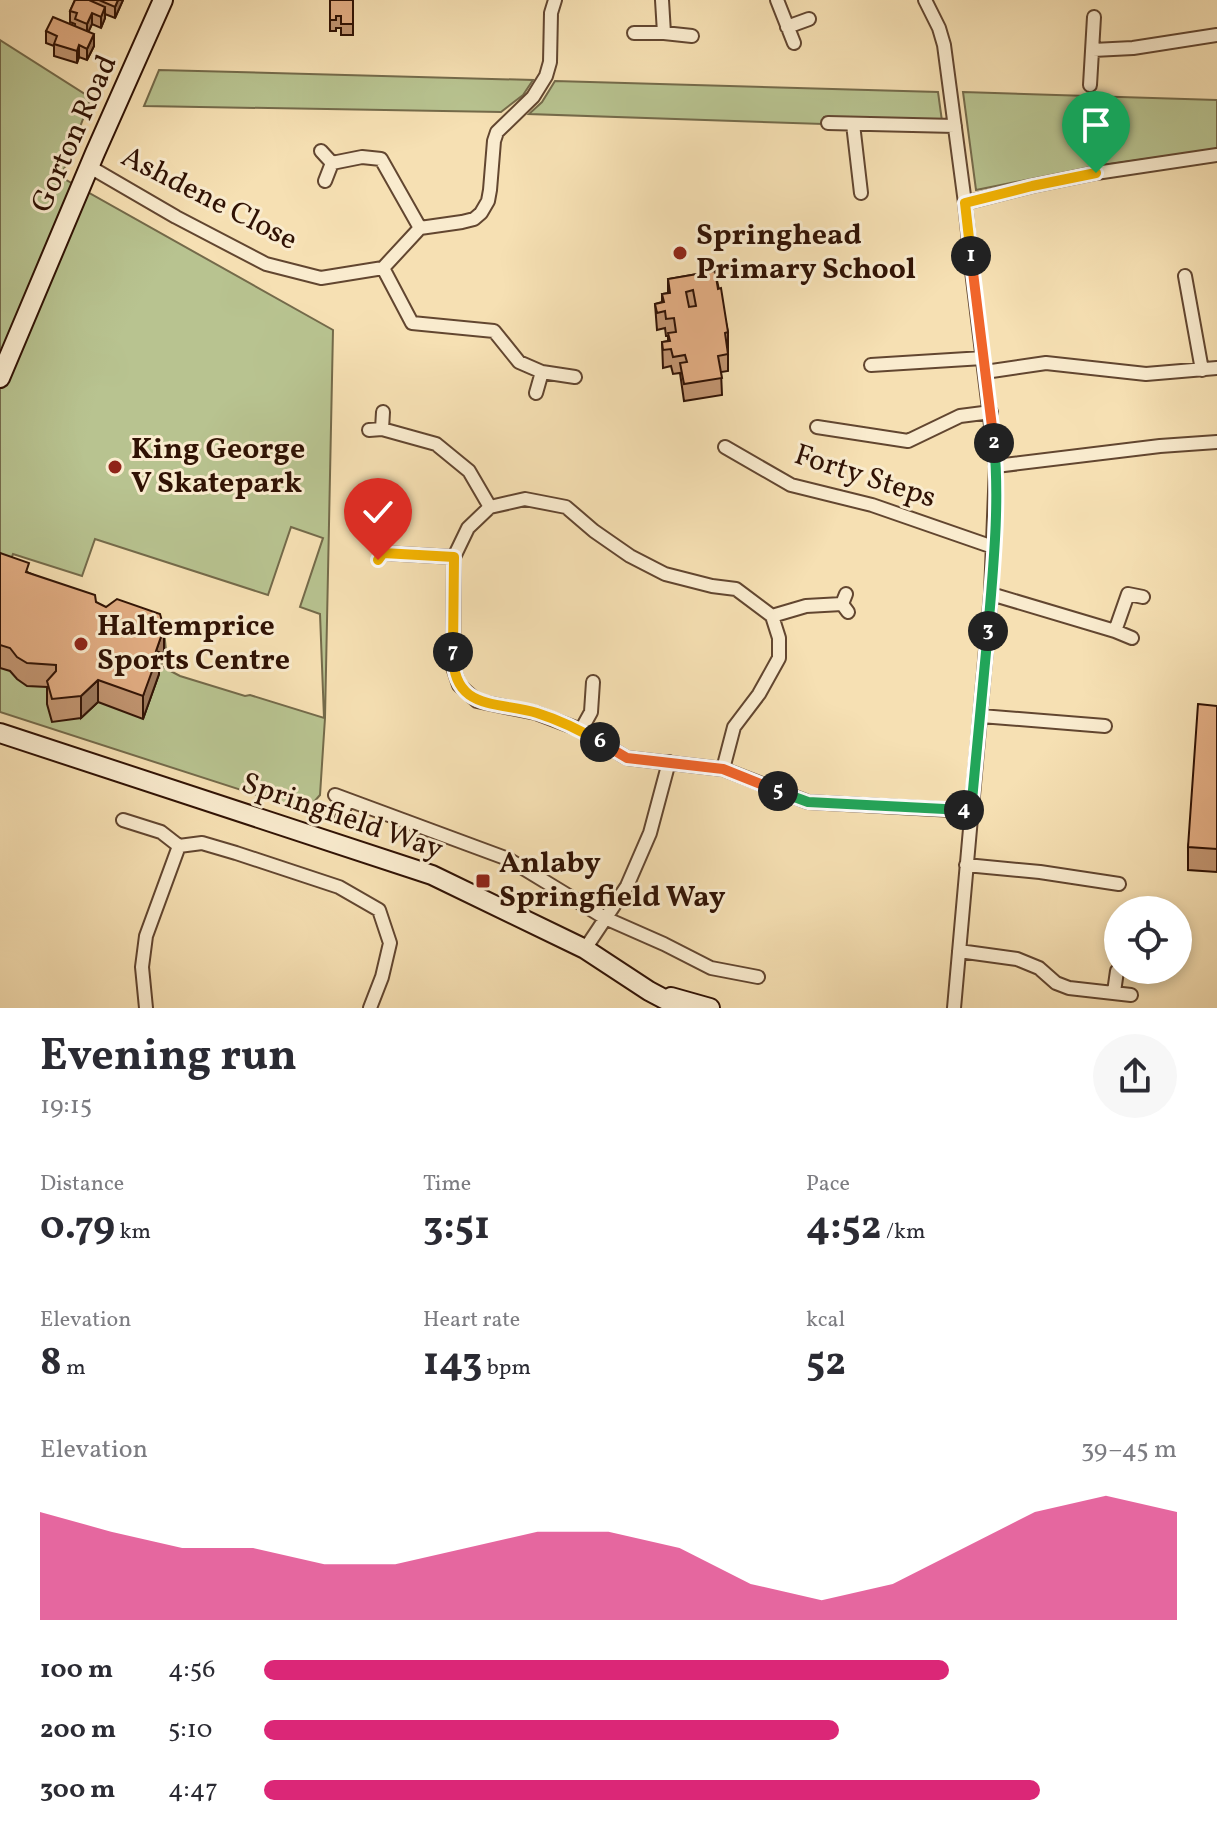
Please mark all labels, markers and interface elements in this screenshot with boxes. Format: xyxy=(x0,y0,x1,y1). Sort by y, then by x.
street label: Gorton Road xyxy=(22,49,128,219)
pin xyxy=(1062,91,1130,173)
icon: arrive xyxy=(1074,103,1118,147)
street label: Ashdene Close xyxy=(114,137,304,261)
place label: Springhead Primary School xyxy=(696,215,916,291)
pin: 1 xyxy=(951,236,991,276)
text: 1 xyxy=(967,240,975,271)
marker: Springhead Primary School xyxy=(671,244,689,262)
pin: 2 xyxy=(974,423,1014,463)
text: 2 xyxy=(988,427,1000,458)
place label: King George V Skatepark xyxy=(131,429,305,505)
street label: Forty Steps xyxy=(789,434,941,520)
marker: King George V Skatepark xyxy=(106,458,124,476)
pin xyxy=(344,478,412,560)
icon: check xyxy=(356,490,400,534)
place label: Haltemprice Sports Centre xyxy=(97,606,290,682)
pin: 3 xyxy=(968,611,1008,651)
text: 3 xyxy=(982,615,994,646)
pin: 7 xyxy=(433,632,473,672)
marker: Haltemprice Sports Centre xyxy=(72,635,90,653)
text: 7 xyxy=(448,636,458,667)
pin: 6 xyxy=(580,722,620,762)
text: 6 xyxy=(594,726,606,757)
street label: Springfield Way xyxy=(235,763,449,871)
pin: 5 xyxy=(758,771,798,811)
text: 5 xyxy=(773,775,783,806)
pin: 4 xyxy=(944,790,984,830)
text: 4 xyxy=(957,794,971,825)
place label: Anlaby Springfield Way xyxy=(499,843,726,919)
marker: Anlaby Springfield Way xyxy=(474,872,492,890)
map controls xyxy=(1104,896,1192,984)
button: locate xyxy=(1104,896,1192,984)
text: Evening run xyxy=(40,1027,297,1088)
button: share xyxy=(1093,1034,1177,1118)
text: 19:15 xyxy=(40,1088,92,1124)
text: Distance xyxy=(40,1169,124,1200)
text: Time xyxy=(423,1169,471,1200)
text: Pace xyxy=(806,1169,850,1200)
text: 0.79 xyxy=(40,1200,115,1256)
text: 3:51 xyxy=(423,1200,490,1256)
text: 4:52 xyxy=(806,1200,882,1256)
text: km xyxy=(115,1217,151,1248)
text: /km xyxy=(882,1217,926,1248)
text: Elevation xyxy=(40,1305,131,1336)
text: Heart rate xyxy=(423,1305,520,1336)
text: kcal xyxy=(806,1305,845,1336)
text: 8 xyxy=(40,1336,62,1392)
text: 143 xyxy=(423,1336,482,1392)
text: 52 xyxy=(806,1336,846,1392)
text: m xyxy=(62,1353,86,1384)
text: bpm xyxy=(482,1353,531,1384)
text: Elevation xyxy=(40,1432,148,1468)
text: 39–45 m xyxy=(1081,1432,1177,1468)
text: 100 m xyxy=(40,1652,113,1688)
text: 4:56 xyxy=(168,1652,215,1688)
text: 200 m xyxy=(40,1712,116,1748)
text: 5:10 xyxy=(168,1712,212,1748)
text: 300 m xyxy=(40,1772,116,1808)
text: 4:47 xyxy=(168,1772,218,1808)

